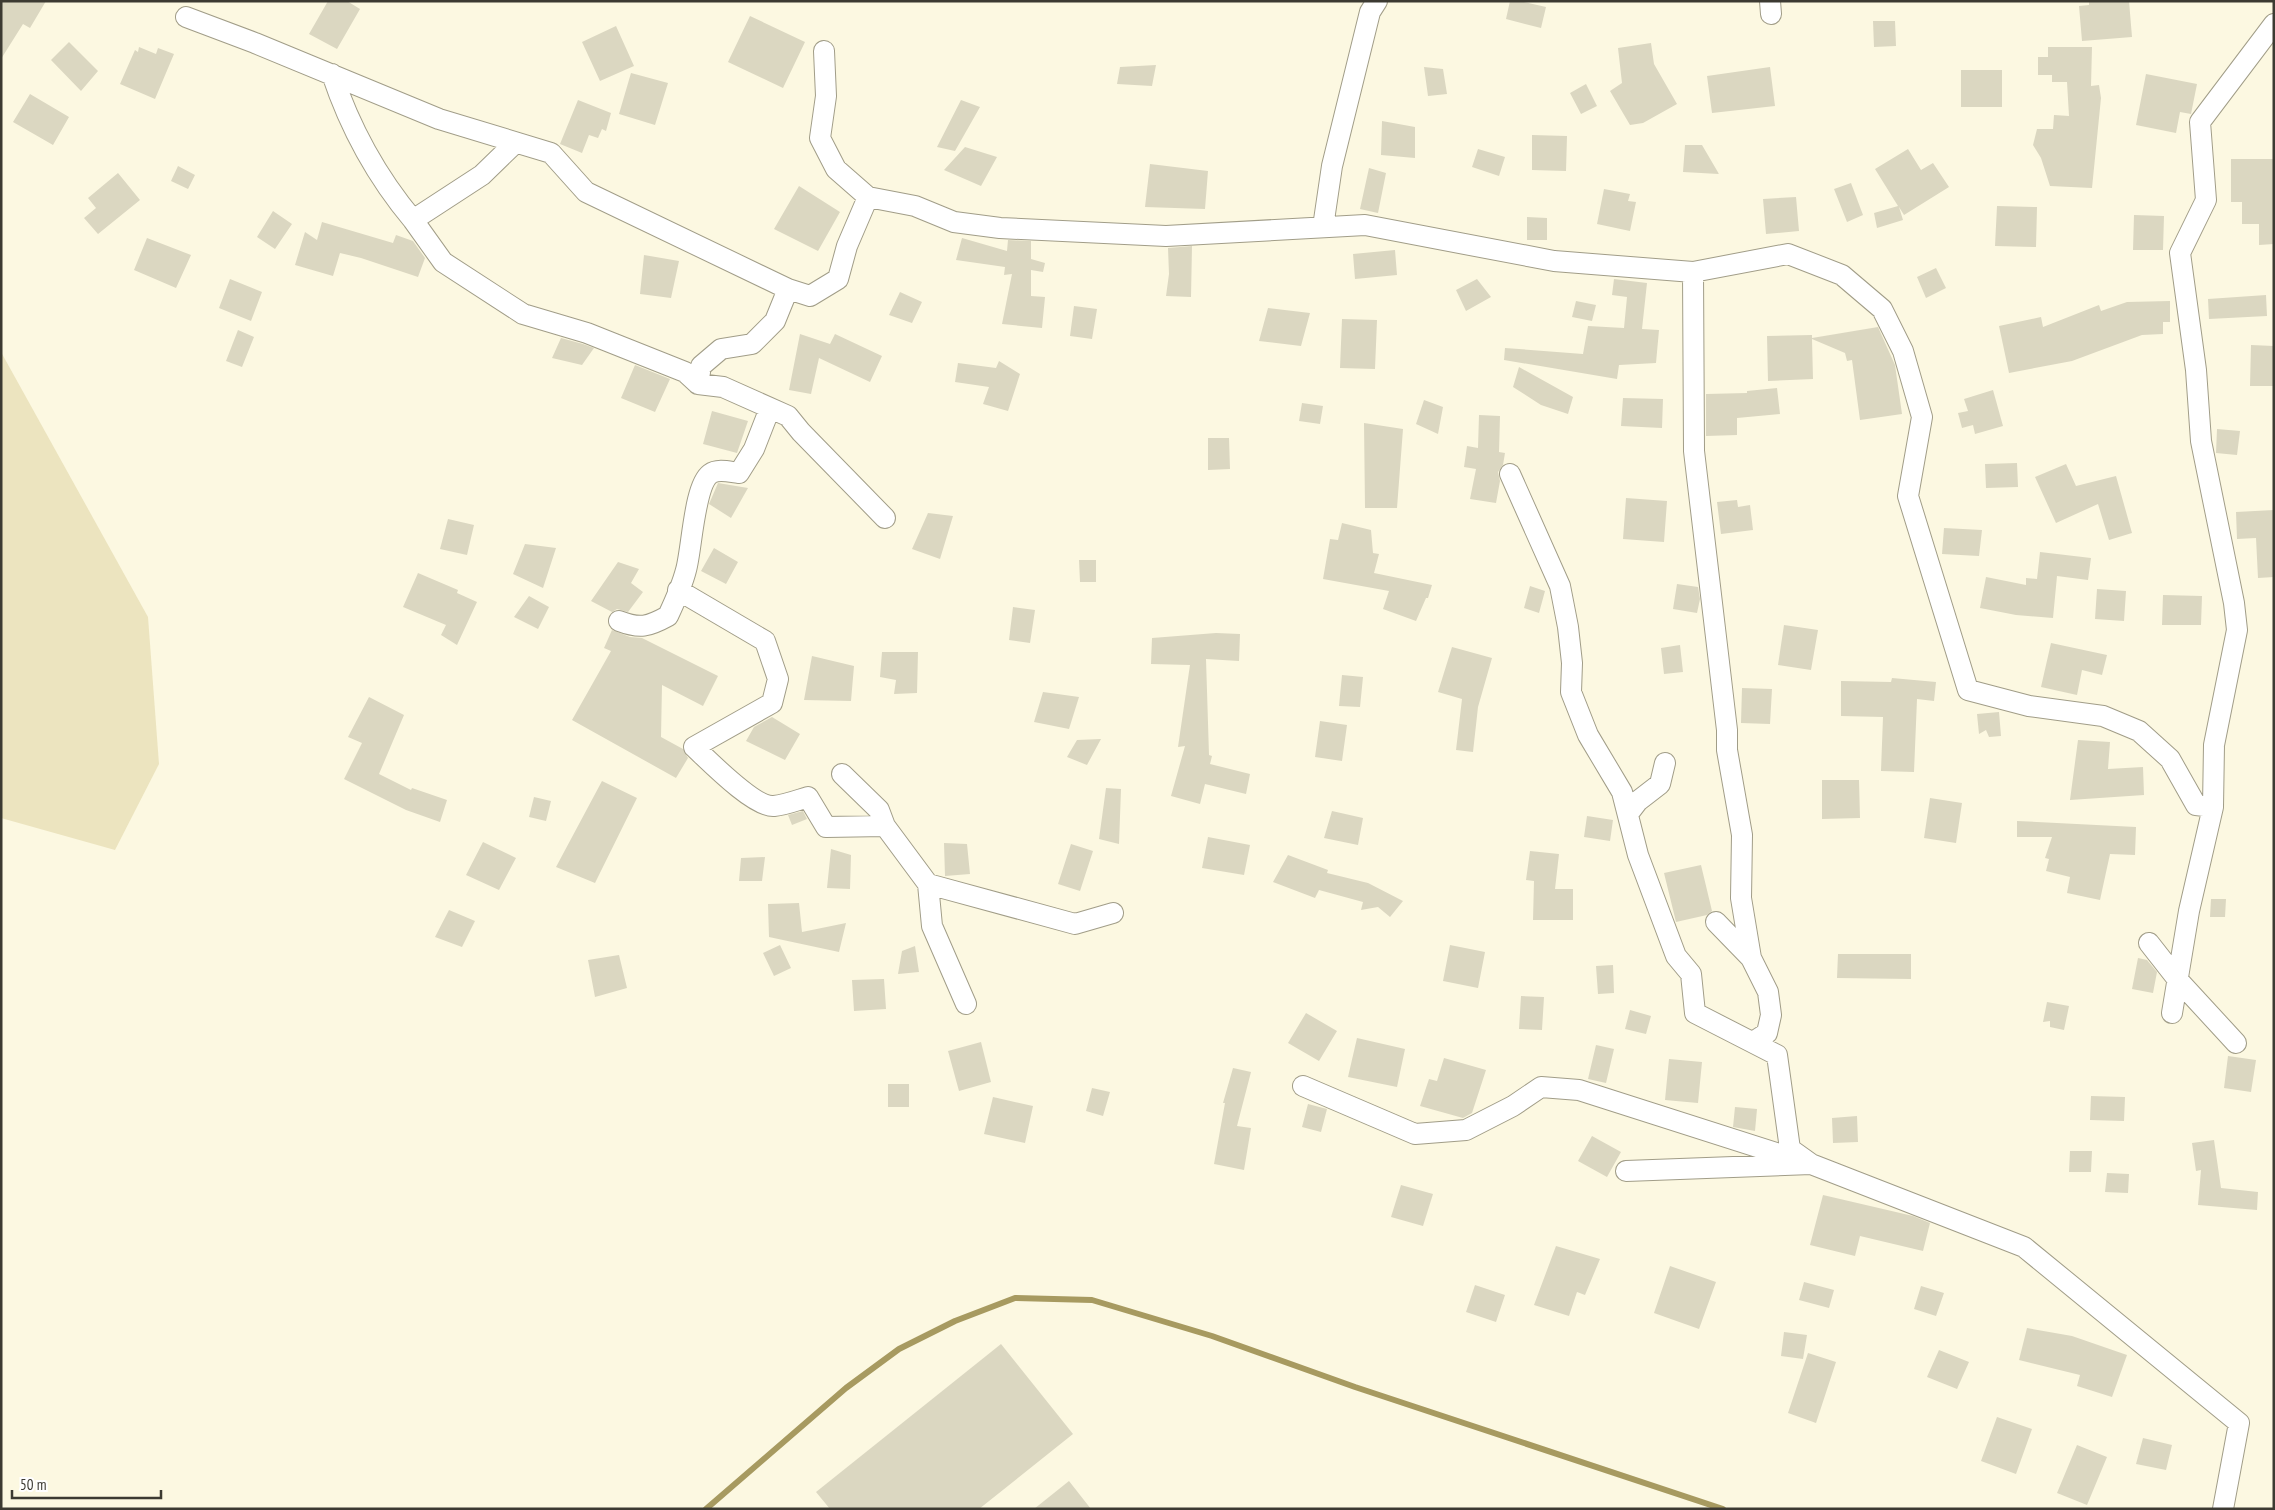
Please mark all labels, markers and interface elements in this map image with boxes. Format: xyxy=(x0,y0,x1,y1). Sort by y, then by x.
scale bar xyxy=(12,1468,161,1500)
text: 50 m xyxy=(20,1475,46,1494)

